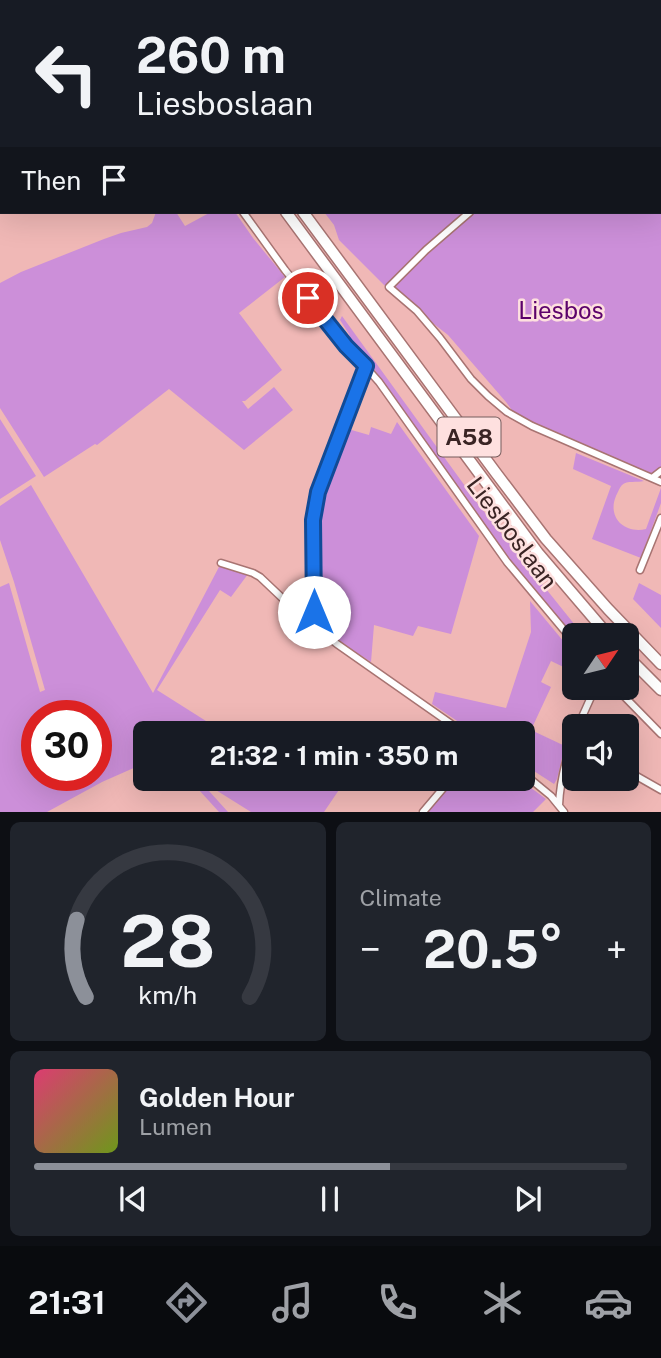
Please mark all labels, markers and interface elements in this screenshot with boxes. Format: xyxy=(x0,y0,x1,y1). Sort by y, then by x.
text: 260 m xyxy=(136,26,286,84)
icon: left xyxy=(21,28,112,119)
text: Liesboslaan xyxy=(136,85,313,122)
icon: arrive xyxy=(95,161,133,199)
text: Then xyxy=(21,165,81,196)
pin xyxy=(278,268,338,328)
icon: arrive xyxy=(289,279,327,317)
park label: Liesbos xyxy=(518,296,604,324)
road number: A58 xyxy=(438,418,500,457)
street label: Liesboslaan xyxy=(462,471,564,594)
position arrow xyxy=(277,575,351,649)
north arrow xyxy=(562,623,639,700)
map controls xyxy=(562,623,639,791)
speed limit sign: 30 xyxy=(21,700,112,791)
button: sound xyxy=(562,714,639,791)
text: 21:32 · 1 min · 350 m xyxy=(210,740,458,771)
text: Climate xyxy=(360,884,442,911)
text: 28 xyxy=(120,899,215,984)
text: 20.5° xyxy=(423,919,563,980)
text: − xyxy=(360,927,381,972)
text: + xyxy=(606,927,627,972)
text: km/h xyxy=(138,980,197,1010)
text: Golden Hour xyxy=(139,1082,294,1113)
text: Lumen xyxy=(139,1113,212,1140)
icon: previous xyxy=(114,1180,152,1218)
icon: pause xyxy=(311,1180,349,1218)
icon: next xyxy=(509,1180,547,1218)
icon: directions xyxy=(162,1278,211,1327)
icon: music xyxy=(268,1278,317,1327)
icon: phone xyxy=(373,1278,422,1327)
icon: climate xyxy=(478,1278,527,1327)
icon: car xyxy=(584,1278,633,1327)
text: 21:31 xyxy=(28,1284,106,1321)

